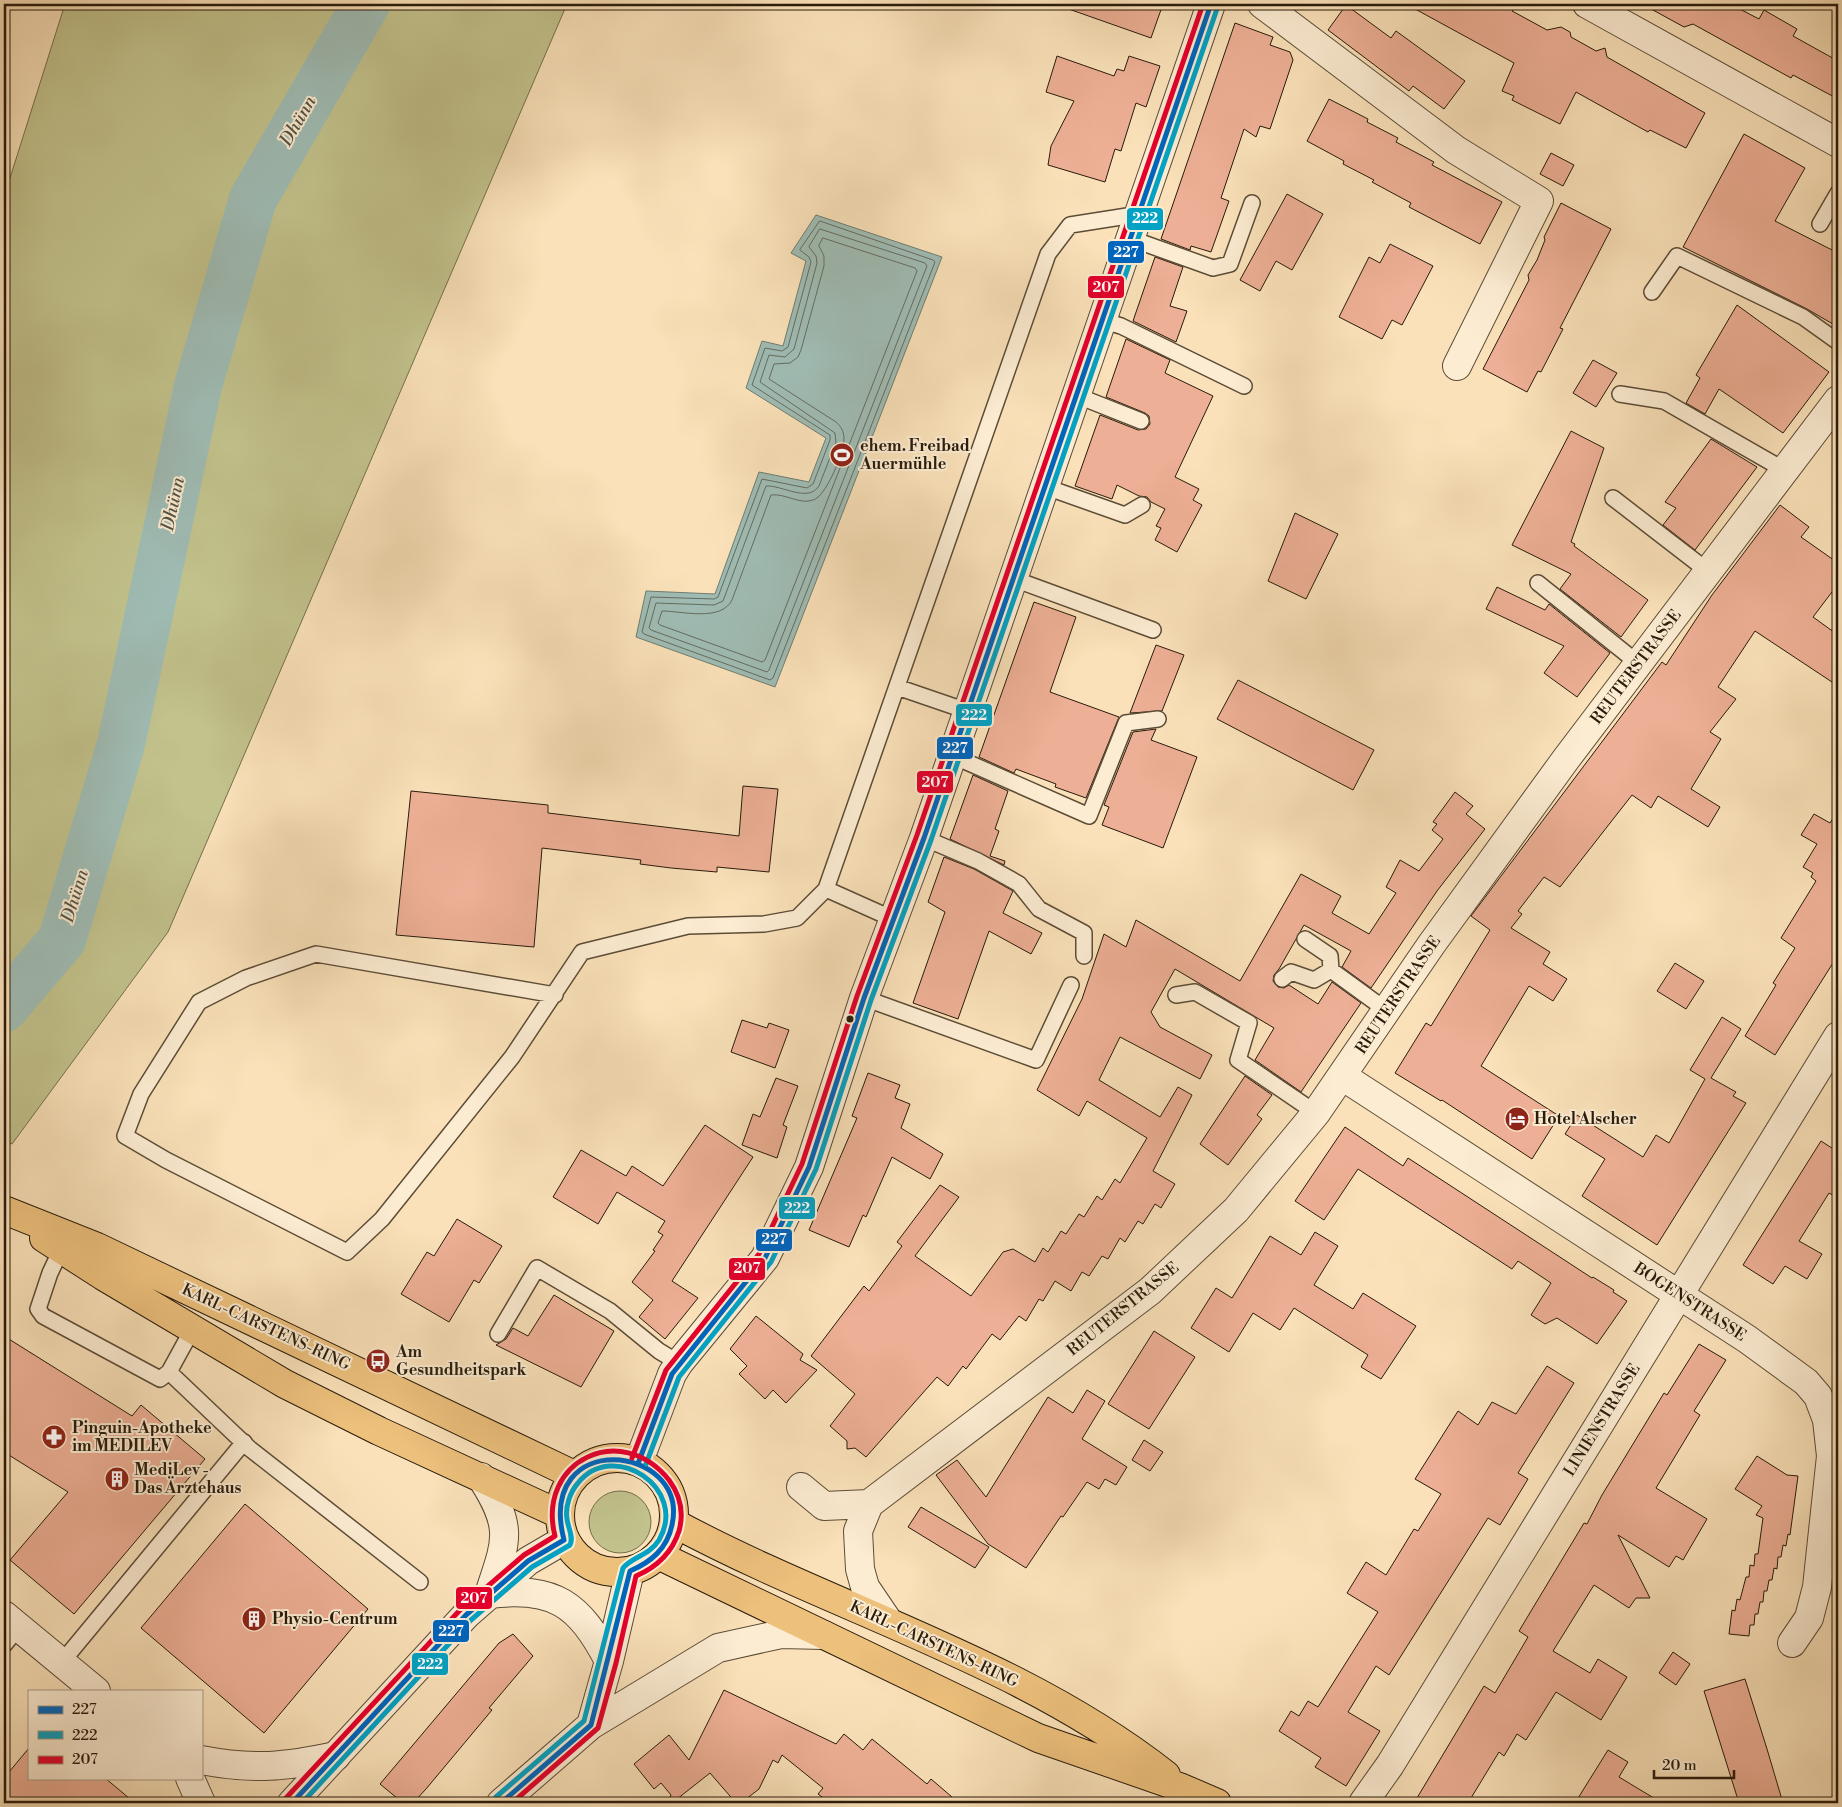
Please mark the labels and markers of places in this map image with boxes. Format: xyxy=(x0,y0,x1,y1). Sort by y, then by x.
place label: ehem. Freibad Auermühle xyxy=(859,436,970,474)
sports icon: ehem. Freibad Auermühle xyxy=(829,442,855,468)
unlabelled marker xyxy=(845,1014,855,1024)
hotel icon: Hotel Alscher xyxy=(1504,1106,1530,1132)
place label: Hotel Alscher xyxy=(1534,1109,1637,1129)
place label: Am Gesundheitspark xyxy=(395,1342,528,1380)
bus stop icon: Am Gesundheitspark xyxy=(365,1348,391,1374)
place label: Pinguin-Apotheke im MEDILEV xyxy=(72,1418,212,1456)
pharmacy icon: Pinguin-Apotheke im MEDILEV xyxy=(41,1424,67,1450)
place label: MediLev - Das Ärztehaus xyxy=(134,1460,242,1498)
building icon: MediLev - Das Ärztehaus xyxy=(104,1466,130,1492)
building icon: Physio-Centrum xyxy=(241,1606,267,1632)
place label: Physio-Centrum xyxy=(272,1609,398,1629)

